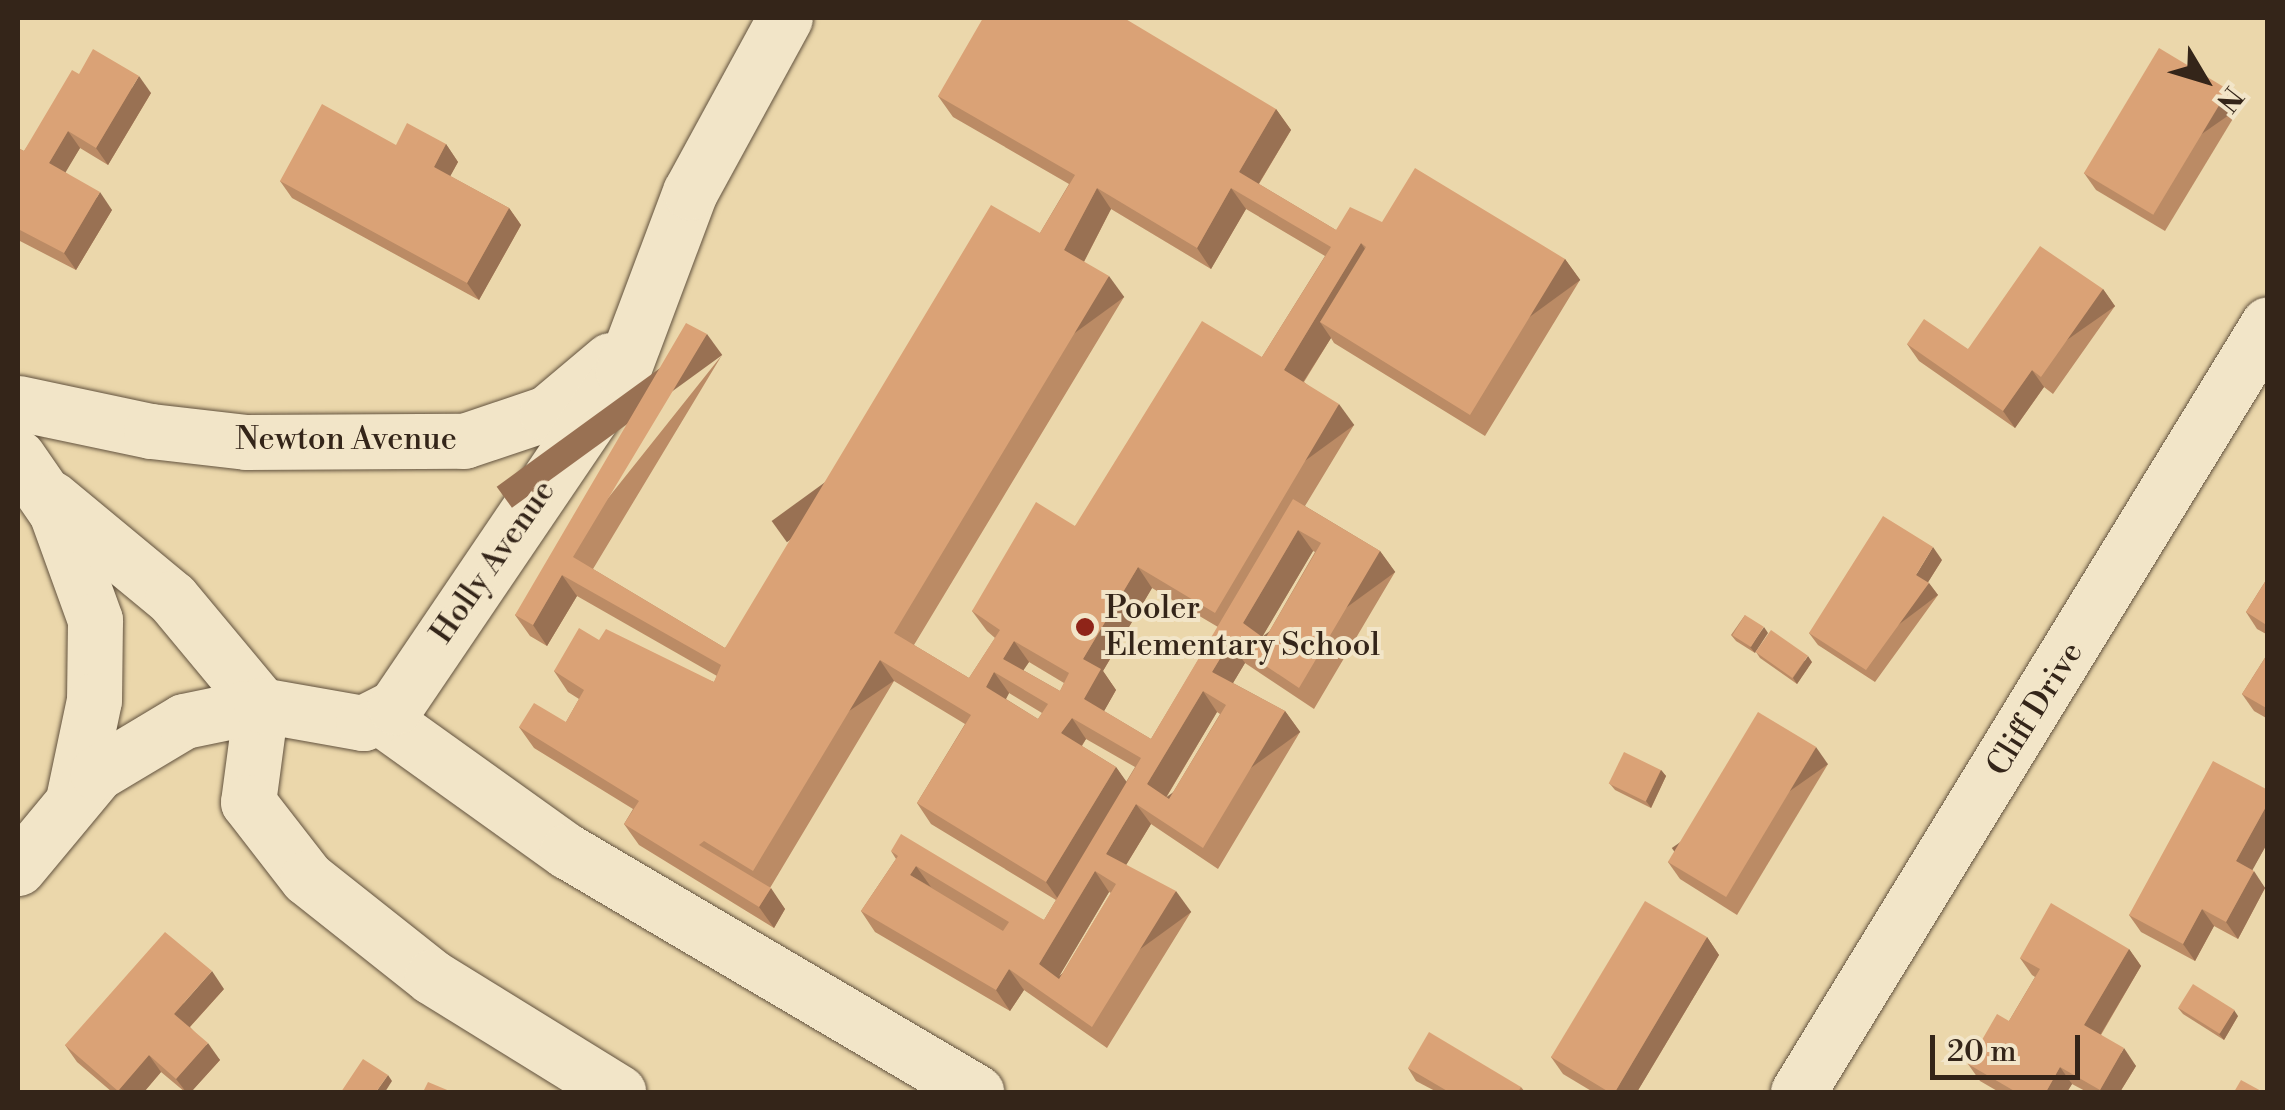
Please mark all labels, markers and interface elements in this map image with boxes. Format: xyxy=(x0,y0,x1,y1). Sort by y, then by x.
north arrow xyxy=(2155,30,2255,130)
text: N xyxy=(2208,79,2250,118)
street label: Newton Avenue xyxy=(235,420,457,458)
street label: Holly Avenue xyxy=(423,473,563,651)
place label: Pooler Elementary School xyxy=(1105,590,1380,665)
marker: Pooler Elementary School xyxy=(1074,616,1096,638)
street label: Cliff Drive xyxy=(1979,635,2091,783)
scale bar xyxy=(1935,1015,2085,1077)
text: 20 m xyxy=(1947,1033,2016,1071)

